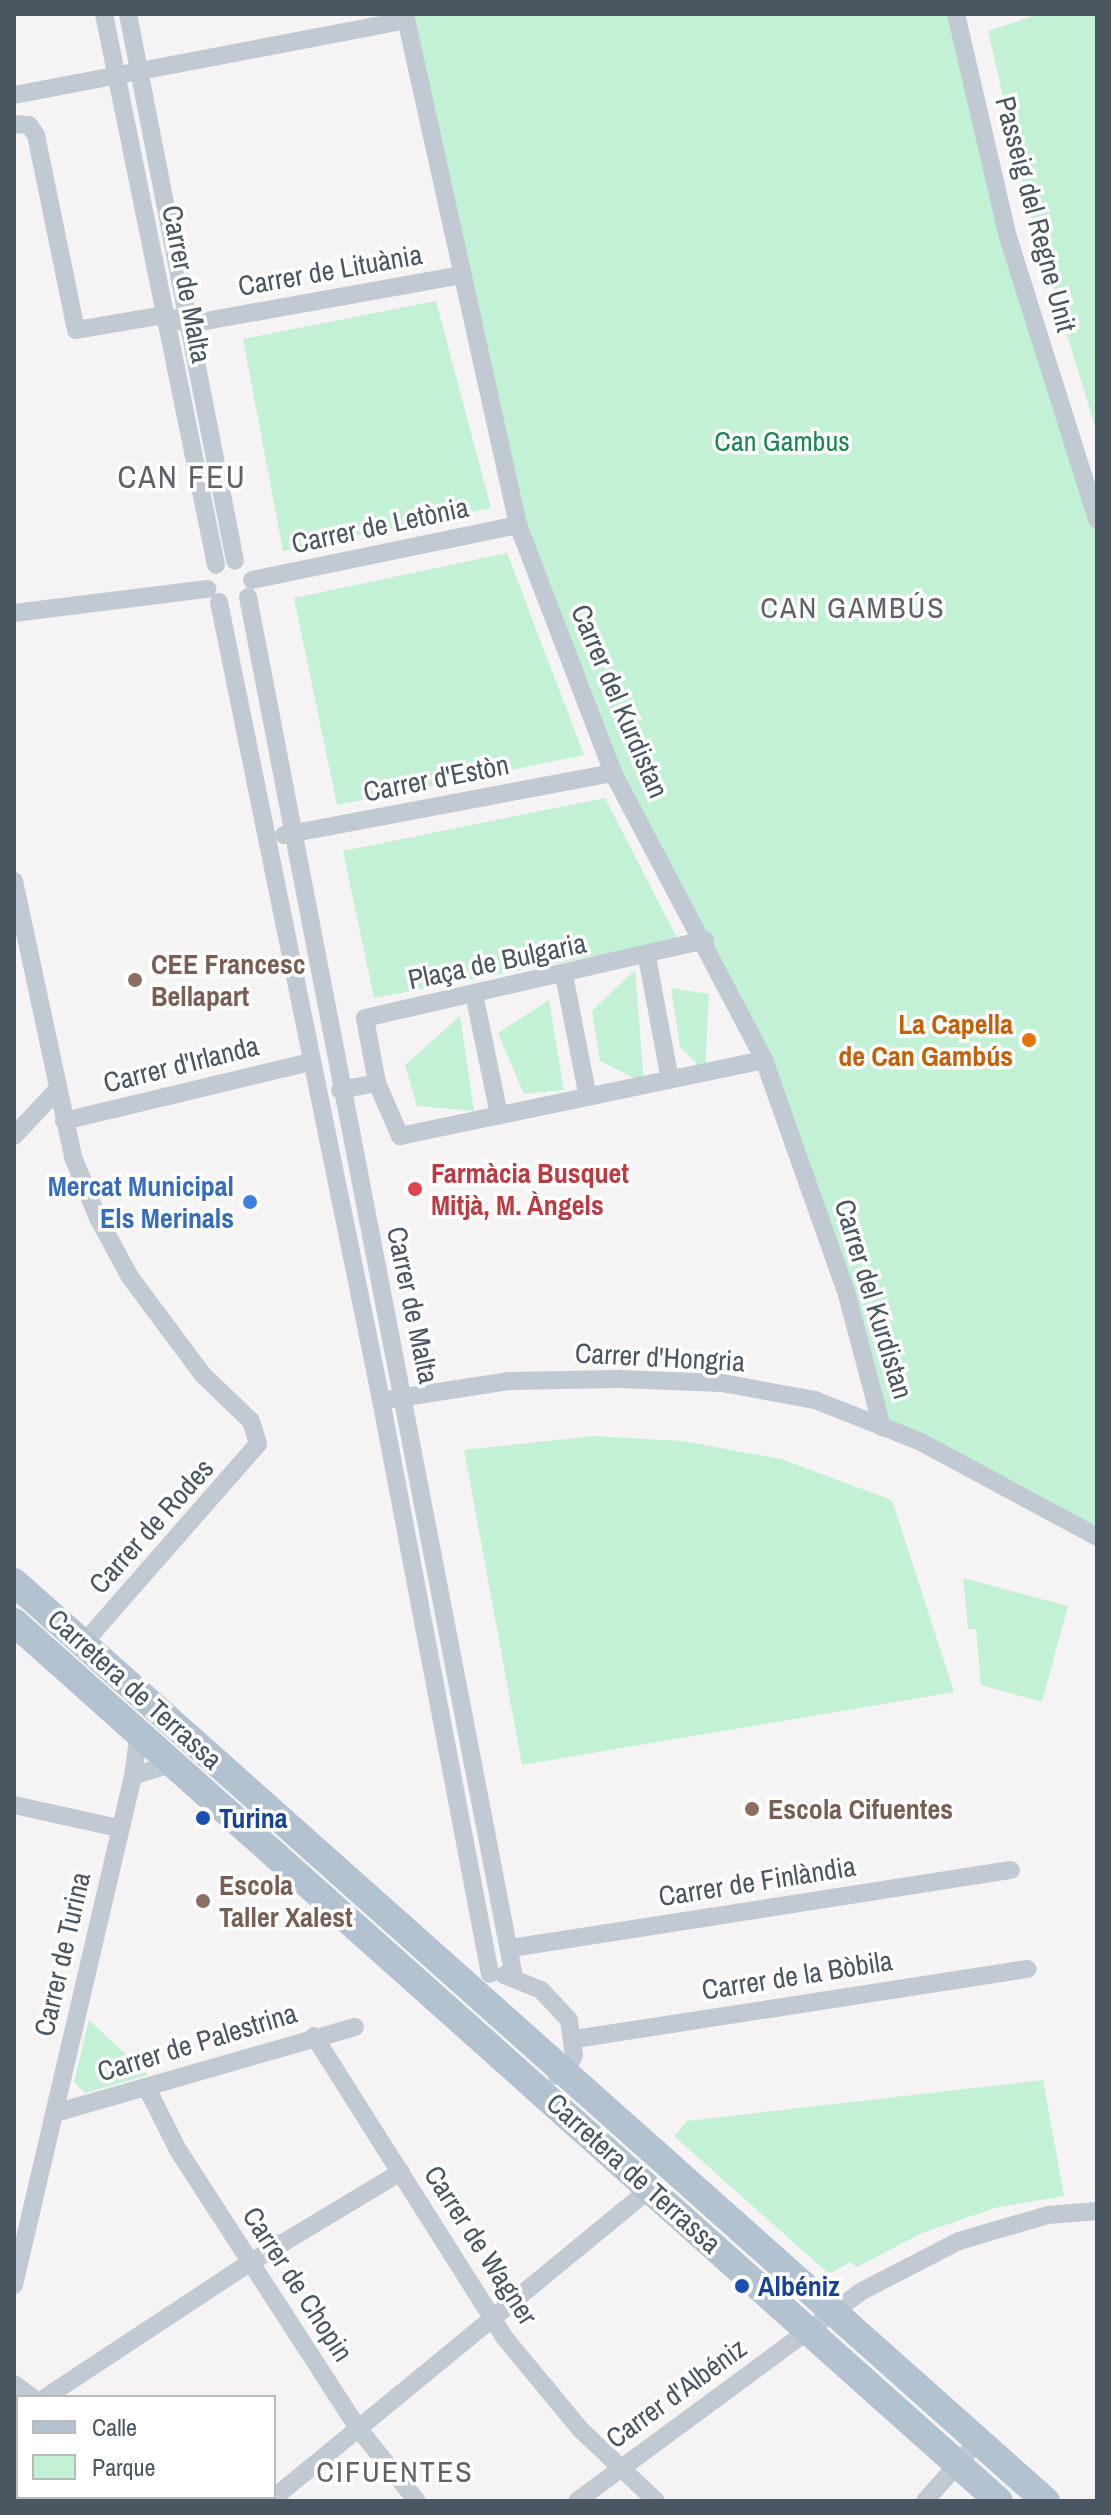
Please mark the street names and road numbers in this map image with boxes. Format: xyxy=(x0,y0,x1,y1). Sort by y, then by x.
street label: Passeig del Regne Unit xyxy=(988,93,1084,335)
street label: Carrer de Malta xyxy=(155,203,219,365)
street label: Carrer de Lituània xyxy=(235,237,425,303)
street label: Carrer de Letònia xyxy=(288,490,472,560)
street label: Carrer del Kurdistan xyxy=(564,599,676,803)
street label: Carrer d'Estòn xyxy=(360,747,512,809)
street label: Plaça de Bulgaria xyxy=(405,926,589,996)
street label: Carrer d'Irlanda xyxy=(100,1028,262,1100)
street label: Carrer del Kurdistan xyxy=(828,1195,920,1403)
street label: Carrer de Malta xyxy=(380,1224,446,1386)
street label: Carrer d'Hongria xyxy=(574,1336,746,1378)
street label: Carrer de Rodes xyxy=(82,1452,220,1600)
street label: Carretera de Terrassa xyxy=(41,1602,229,1776)
street label: Carrer de Finlàndia xyxy=(656,1849,858,1913)
street label: Carrer de Turina xyxy=(27,1868,97,2040)
street label: Carrer de la Bòbila xyxy=(699,1943,895,2007)
street label: Carrer de Palestrina xyxy=(93,1996,301,2088)
street label: Carretera de Terrassa xyxy=(540,2086,728,2260)
street label: Carrer de Wagner xyxy=(417,2159,545,2331)
street label: Carrer de Chopin xyxy=(236,2200,360,2368)
street label: Carrer d'Albéniz xyxy=(599,2331,753,2455)

